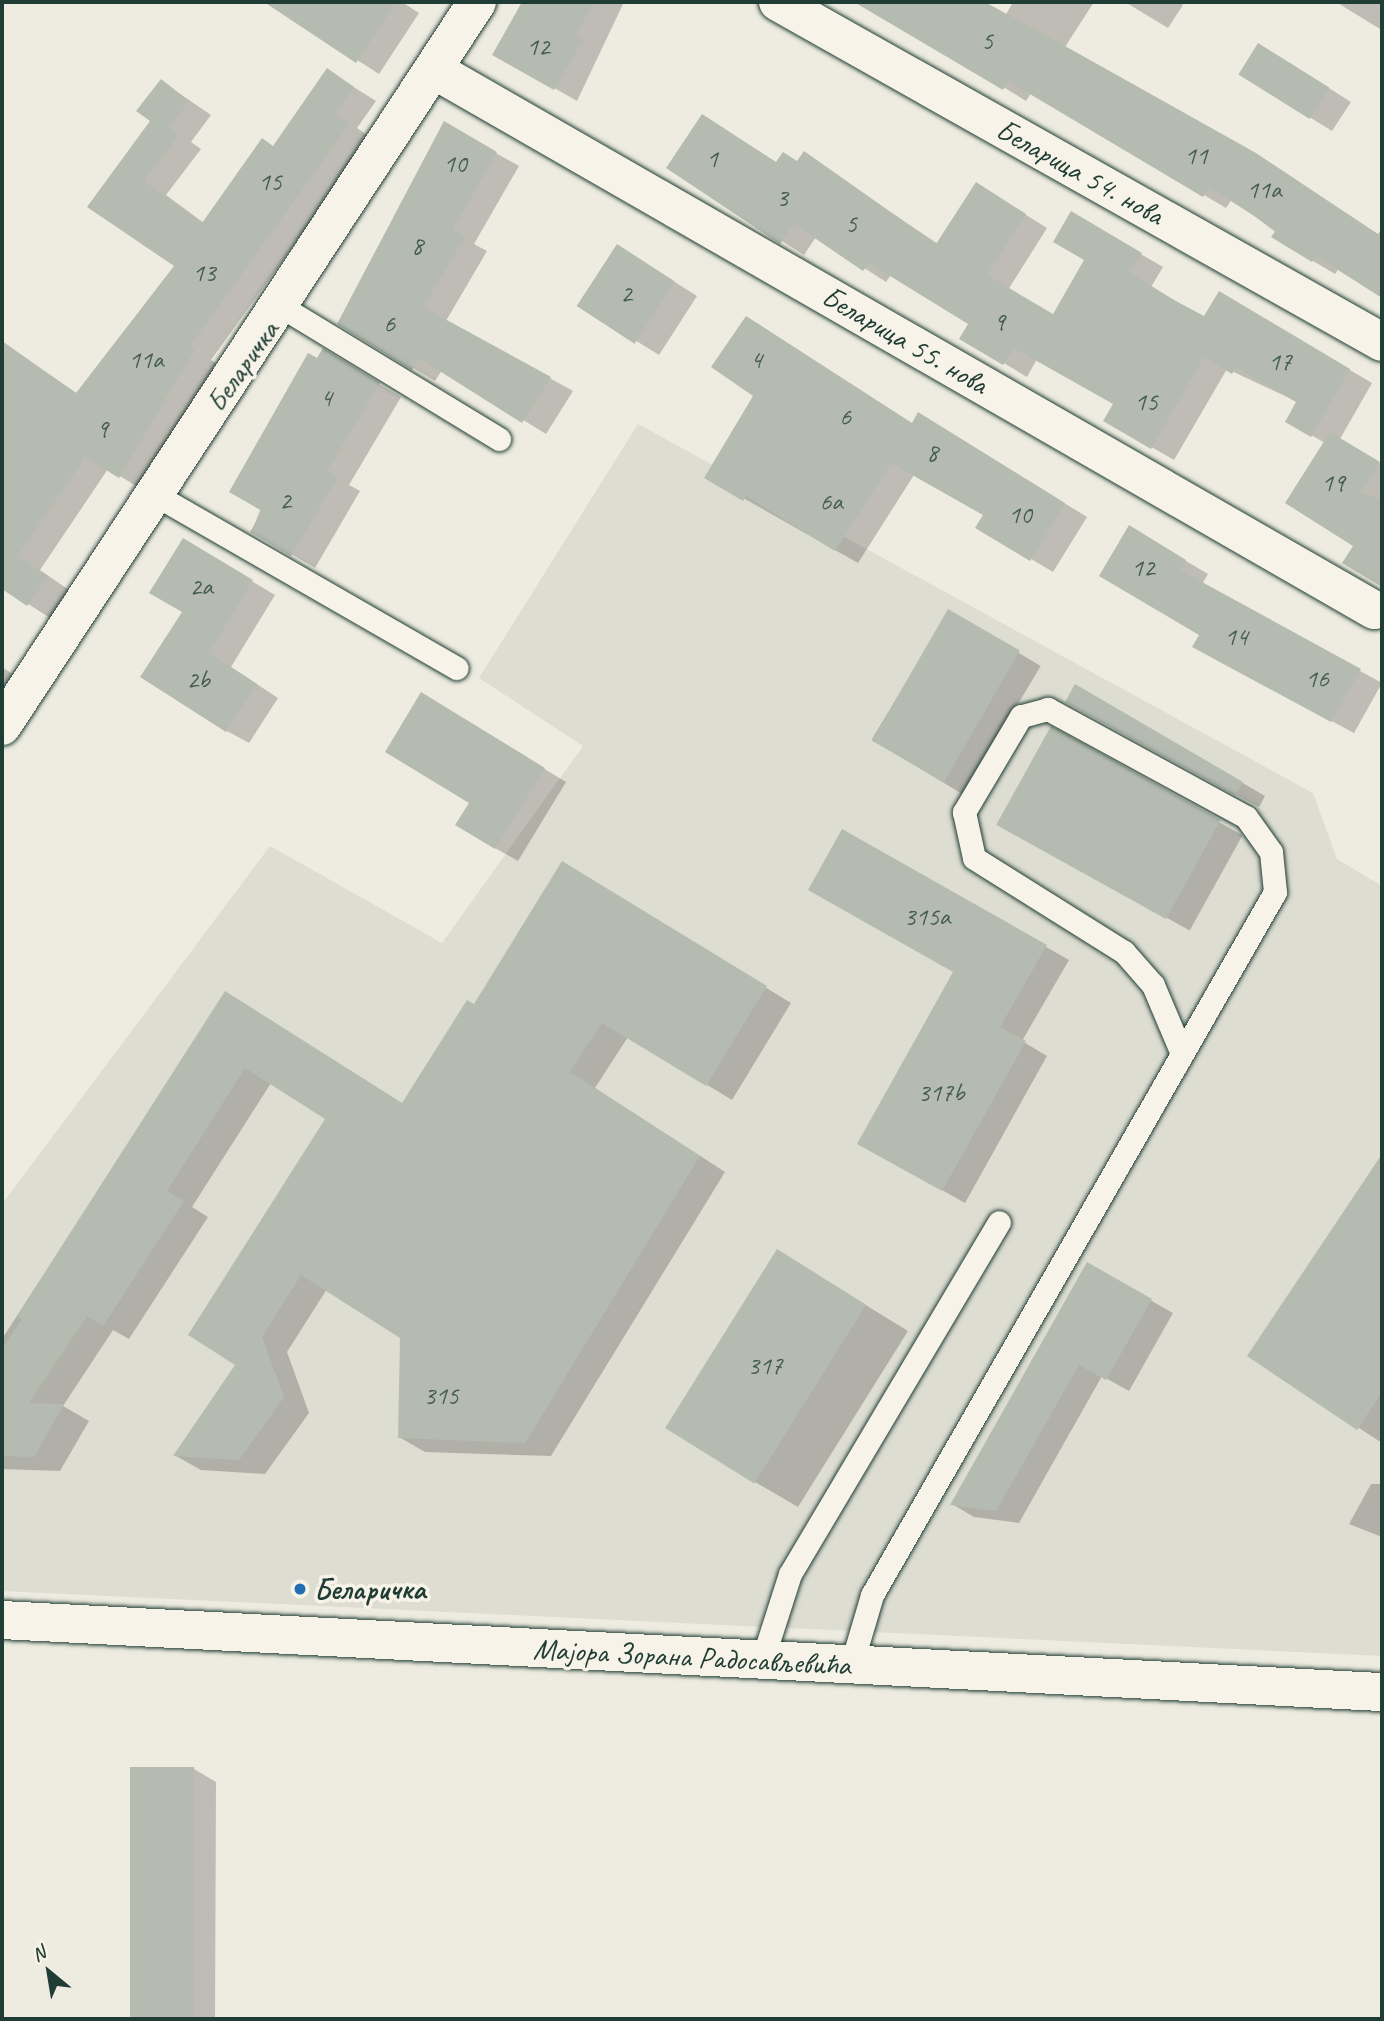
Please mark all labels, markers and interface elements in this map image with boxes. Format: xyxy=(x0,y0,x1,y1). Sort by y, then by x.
house number: 5 xyxy=(981,25,993,57)
house number: 12 xyxy=(526,31,550,63)
street label: Беларица 54. нова xyxy=(990,111,1170,233)
house number: 11 xyxy=(1184,140,1208,172)
house number: 1 xyxy=(706,143,718,175)
house number: 10 xyxy=(443,148,467,180)
house number: 15 xyxy=(258,166,282,198)
house number: 11a xyxy=(1247,174,1281,206)
house number: 3 xyxy=(776,182,788,214)
house number: 5 xyxy=(845,208,857,240)
house number: 8 xyxy=(411,230,423,262)
house number: 13 xyxy=(192,257,216,289)
house number: 2 xyxy=(620,278,632,310)
street label: Беларица 55. нова xyxy=(816,278,994,402)
house number: 9 xyxy=(993,306,1005,338)
house number: 6 xyxy=(383,308,395,340)
street label: Беларичка xyxy=(198,313,286,419)
house number: 11a xyxy=(129,344,163,376)
house number: 4 xyxy=(750,344,762,376)
house number: 17 xyxy=(1268,346,1292,378)
house number: 4 xyxy=(320,382,332,414)
house number: 15 xyxy=(1134,386,1158,418)
house number: 6 xyxy=(839,401,851,433)
house number: 9 xyxy=(96,413,108,445)
house number: 8 xyxy=(926,437,938,469)
house number: 19 xyxy=(1321,467,1345,499)
house number: 2 xyxy=(279,485,291,517)
house number: 6a xyxy=(819,486,843,518)
house number: 10 xyxy=(1008,499,1032,531)
house number: 12 xyxy=(1131,552,1155,584)
house number: 2a xyxy=(189,571,213,603)
house number: 14 xyxy=(1224,621,1248,653)
house number: 16 xyxy=(1305,663,1329,695)
house number: 2b xyxy=(186,664,210,696)
house number: 315a xyxy=(904,901,950,933)
house number: 317b xyxy=(918,1077,964,1109)
house number: 317 xyxy=(747,1350,783,1382)
house number: 315 xyxy=(423,1380,459,1412)
place label: Беларичка xyxy=(314,1571,425,1607)
marker: Беларичка xyxy=(292,1581,308,1597)
street label: Мајора Зорана Радосављевића xyxy=(533,1631,851,1683)
north arrow xyxy=(14,1937,84,2007)
text: N xyxy=(27,1940,50,1967)

